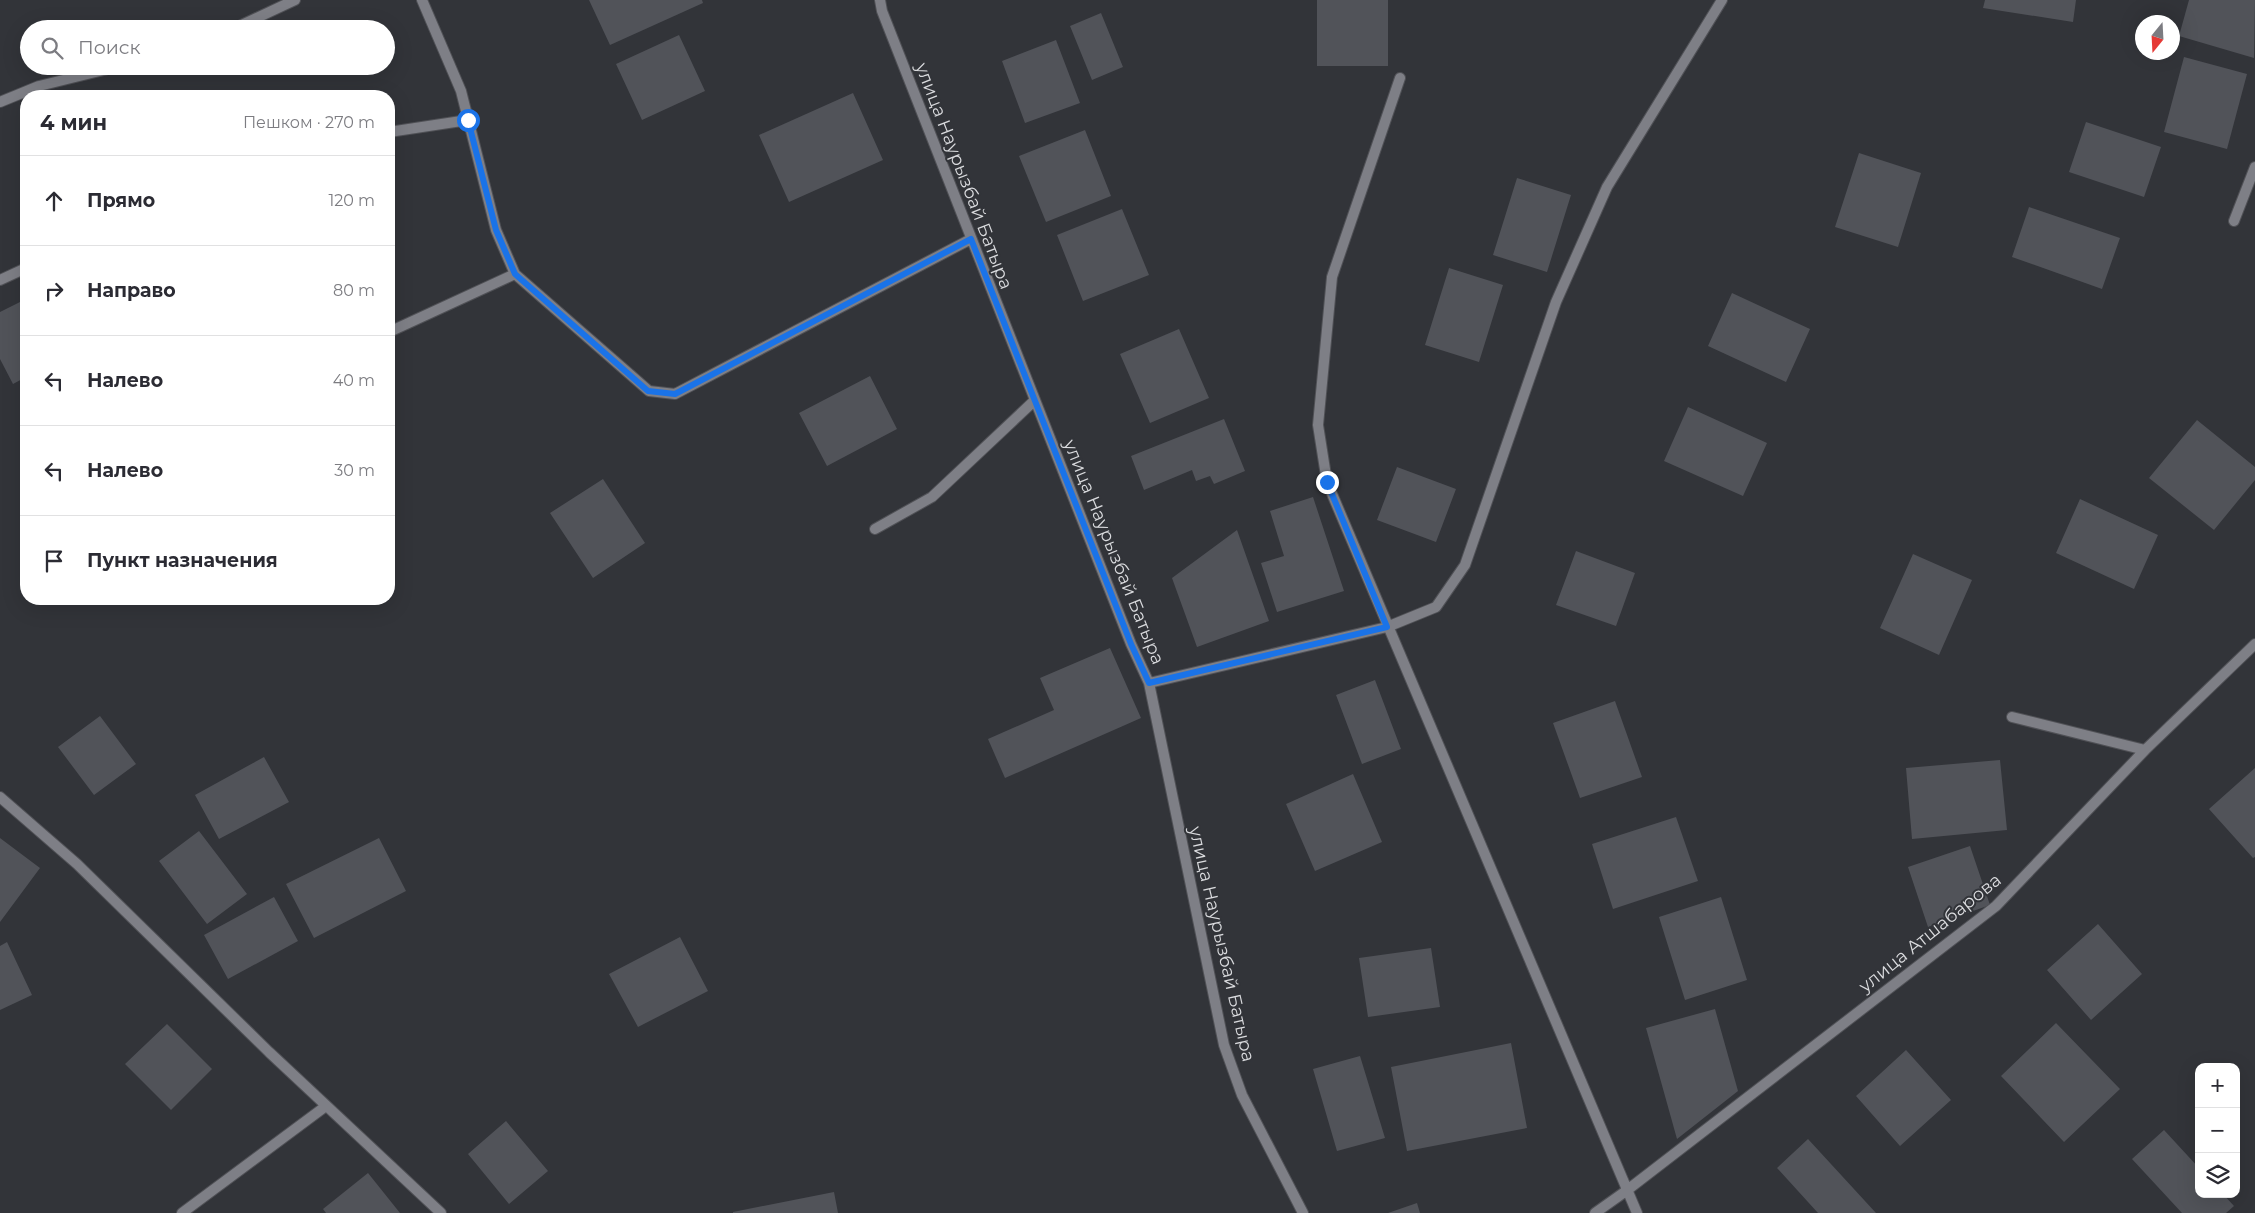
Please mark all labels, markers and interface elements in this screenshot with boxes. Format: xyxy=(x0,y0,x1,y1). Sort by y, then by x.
north arrow xyxy=(2135,15,2180,60)
search box xyxy=(20,20,395,75)
icon: search xyxy=(38,34,66,62)
text: Поиск xyxy=(78,36,141,59)
street label: улица Наурызбай Батыра xyxy=(910,59,1017,292)
route start xyxy=(457,109,480,132)
text: 4 мин xyxy=(40,110,107,135)
text: Пешком · 270 m xyxy=(243,113,375,132)
icon: ahead xyxy=(40,187,68,215)
text: Прямо xyxy=(87,189,155,212)
text: 120 m xyxy=(328,191,375,210)
icon: right xyxy=(40,277,68,305)
text: Направо xyxy=(87,279,176,302)
text: 80 m xyxy=(333,281,375,300)
icon: left xyxy=(40,367,68,395)
text: Налево xyxy=(87,369,163,392)
text: 40 m xyxy=(333,371,375,390)
street label: улица Наурызбай Батыра xyxy=(1058,435,1169,668)
icon: left xyxy=(40,457,68,485)
text: Налево xyxy=(87,459,163,482)
text: 30 m xyxy=(334,461,375,480)
route end xyxy=(1316,471,1339,494)
icon: arrive xyxy=(40,547,68,575)
text: Пункт назначения xyxy=(87,549,278,572)
street label: улица Наурызбай Батыра xyxy=(1184,823,1260,1064)
street label: улица Атшабарова xyxy=(1854,869,2006,998)
map controls xyxy=(2195,1063,2240,1198)
button: + xyxy=(2195,1063,2240,1108)
button: − xyxy=(2195,1108,2240,1153)
button: layers xyxy=(2195,1153,2240,1198)

